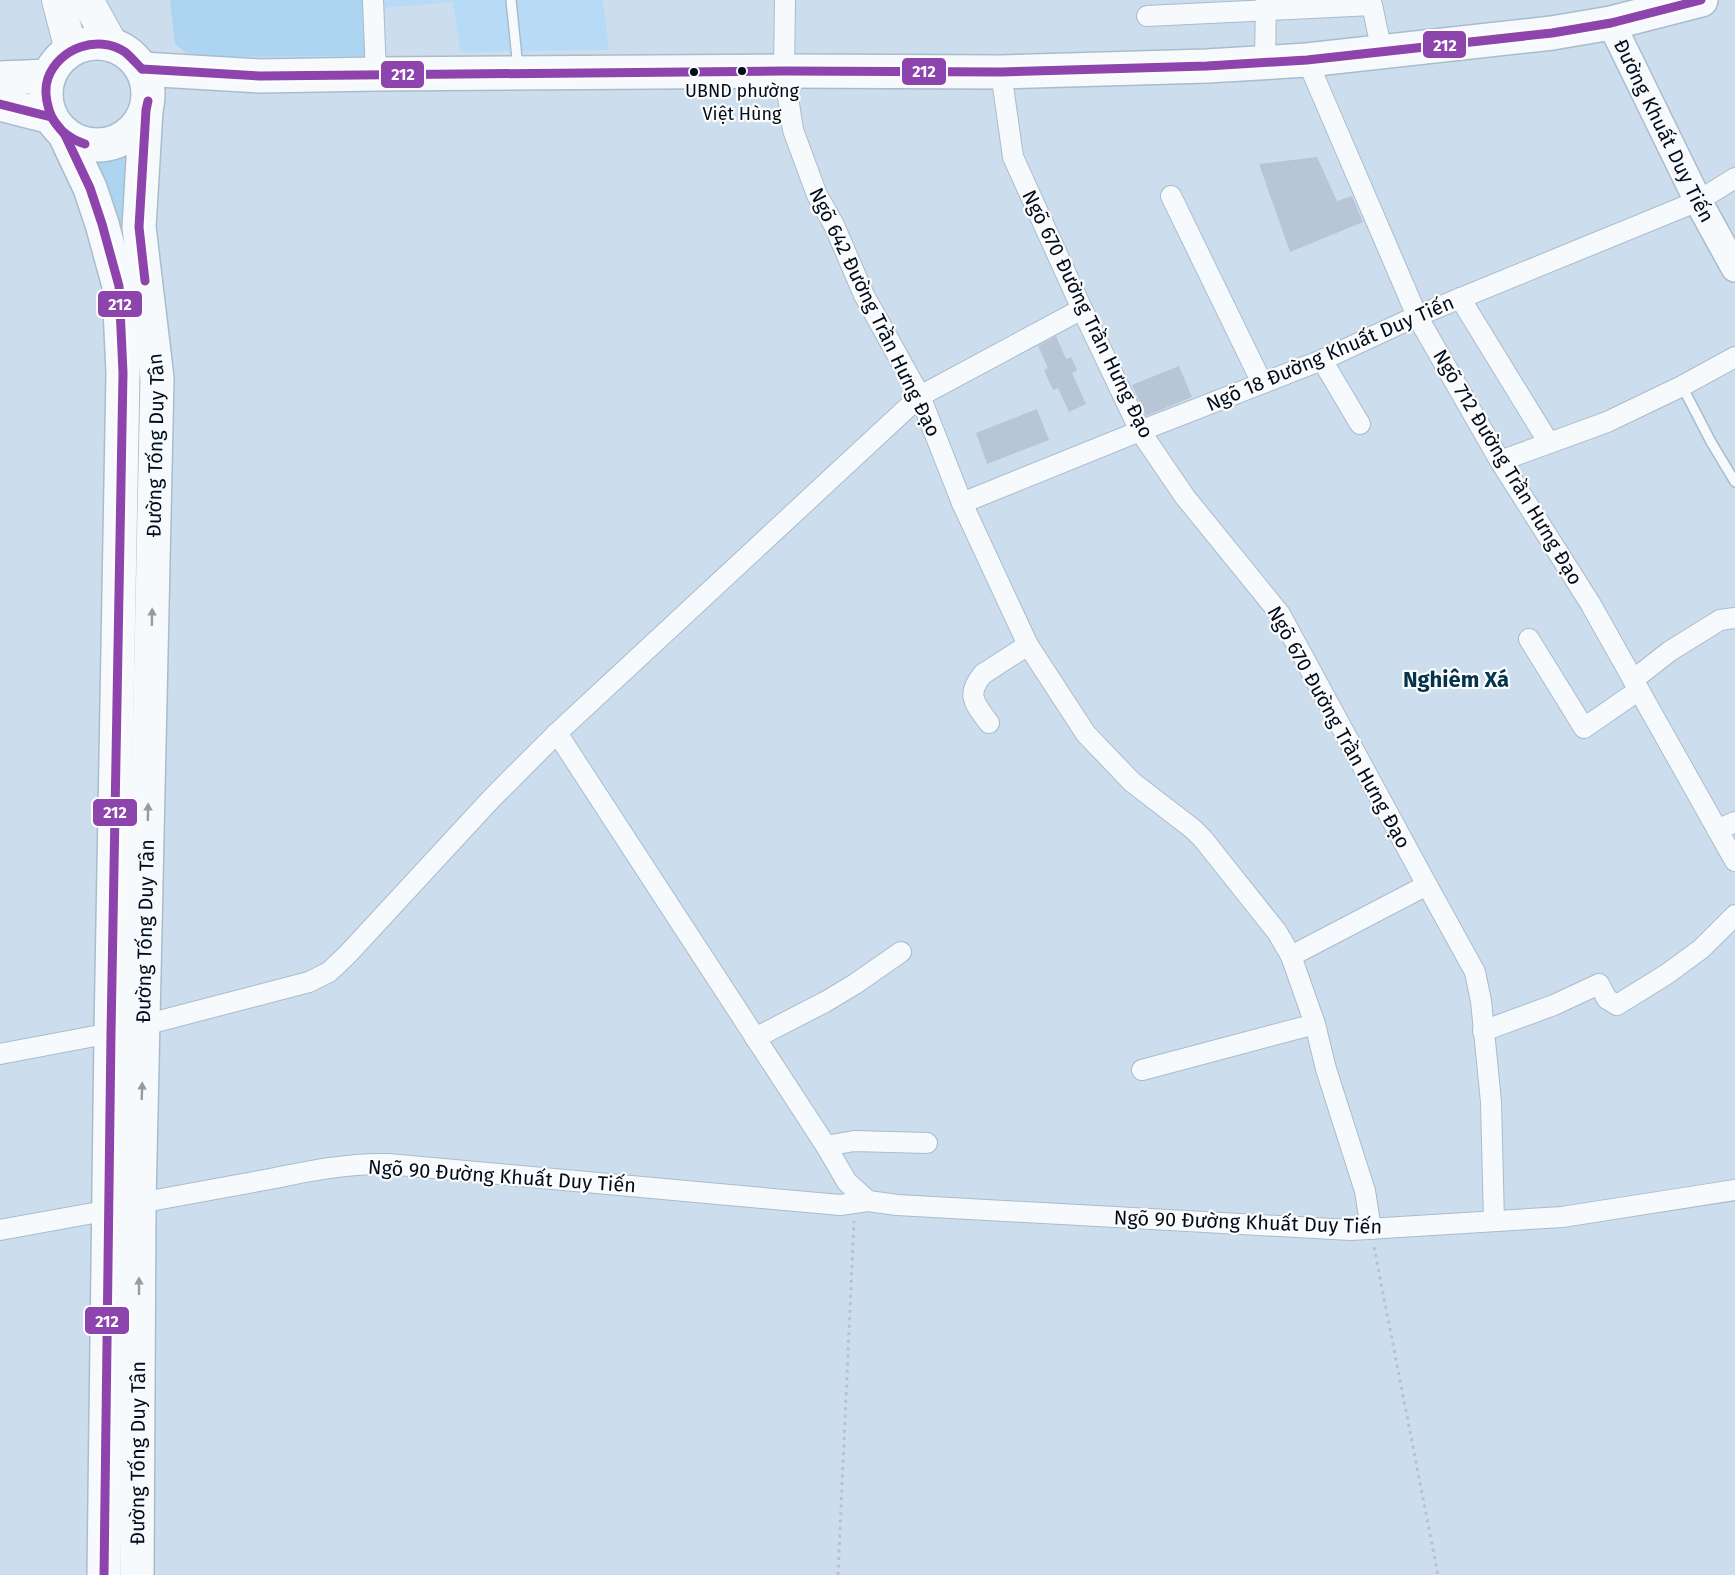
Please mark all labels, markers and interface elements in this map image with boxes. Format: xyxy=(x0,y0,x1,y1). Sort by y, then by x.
line badge: 212 xyxy=(1422,30,1467,59)
street label: Đường Khuất Duy Tiến xyxy=(1609,35,1719,226)
text: 212 xyxy=(1433,36,1457,55)
line badge: 212 xyxy=(901,57,947,86)
line badge: 212 xyxy=(380,60,425,89)
text: 212 xyxy=(912,62,936,81)
text: 212 xyxy=(391,65,415,84)
marker: UBND phường Việt Hùng xyxy=(736,65,748,77)
unlabelled marker xyxy=(688,66,700,78)
place label: UBND phường Việt Hùng xyxy=(685,80,800,125)
street label: Ngõ 642 Đường Trần Hưng Đạo xyxy=(804,184,946,440)
street label: Ngõ 670 Đường Trần Hưng Đạo xyxy=(1017,186,1159,442)
line badge: 212 xyxy=(97,290,143,318)
street label: Ngõ 18 Đường Khuất Duy Tiến xyxy=(1203,290,1457,416)
text: 212 xyxy=(108,295,132,314)
street label: Ngõ 712 Đường Trần Hưng Đạo xyxy=(1428,345,1588,589)
street label: Đường Tống Duy Tân xyxy=(142,352,169,538)
street label: Ngõ 670 Đường Trần Hưng Đạo xyxy=(1262,602,1416,852)
one-way arrow xyxy=(147,607,157,626)
district label: Nghiêm Xá xyxy=(1403,666,1509,693)
line badge: 212 xyxy=(92,798,138,827)
one-way arrow xyxy=(143,802,153,821)
text: 212 xyxy=(103,803,127,822)
street label: Đường Tống Duy Tân xyxy=(131,839,159,1023)
one-way arrow xyxy=(137,1081,147,1100)
street label: Ngõ 90 Đường Khuất Duy Tiến xyxy=(367,1155,637,1197)
street label: Ngõ 90 Đường Khuất Duy Tiến xyxy=(1113,1205,1383,1239)
one-way arrow xyxy=(134,1276,144,1295)
line badge: 212 xyxy=(84,1306,130,1335)
text: 212 xyxy=(95,1312,119,1331)
street label: Đường Tống Duy Tân xyxy=(125,1361,150,1545)

